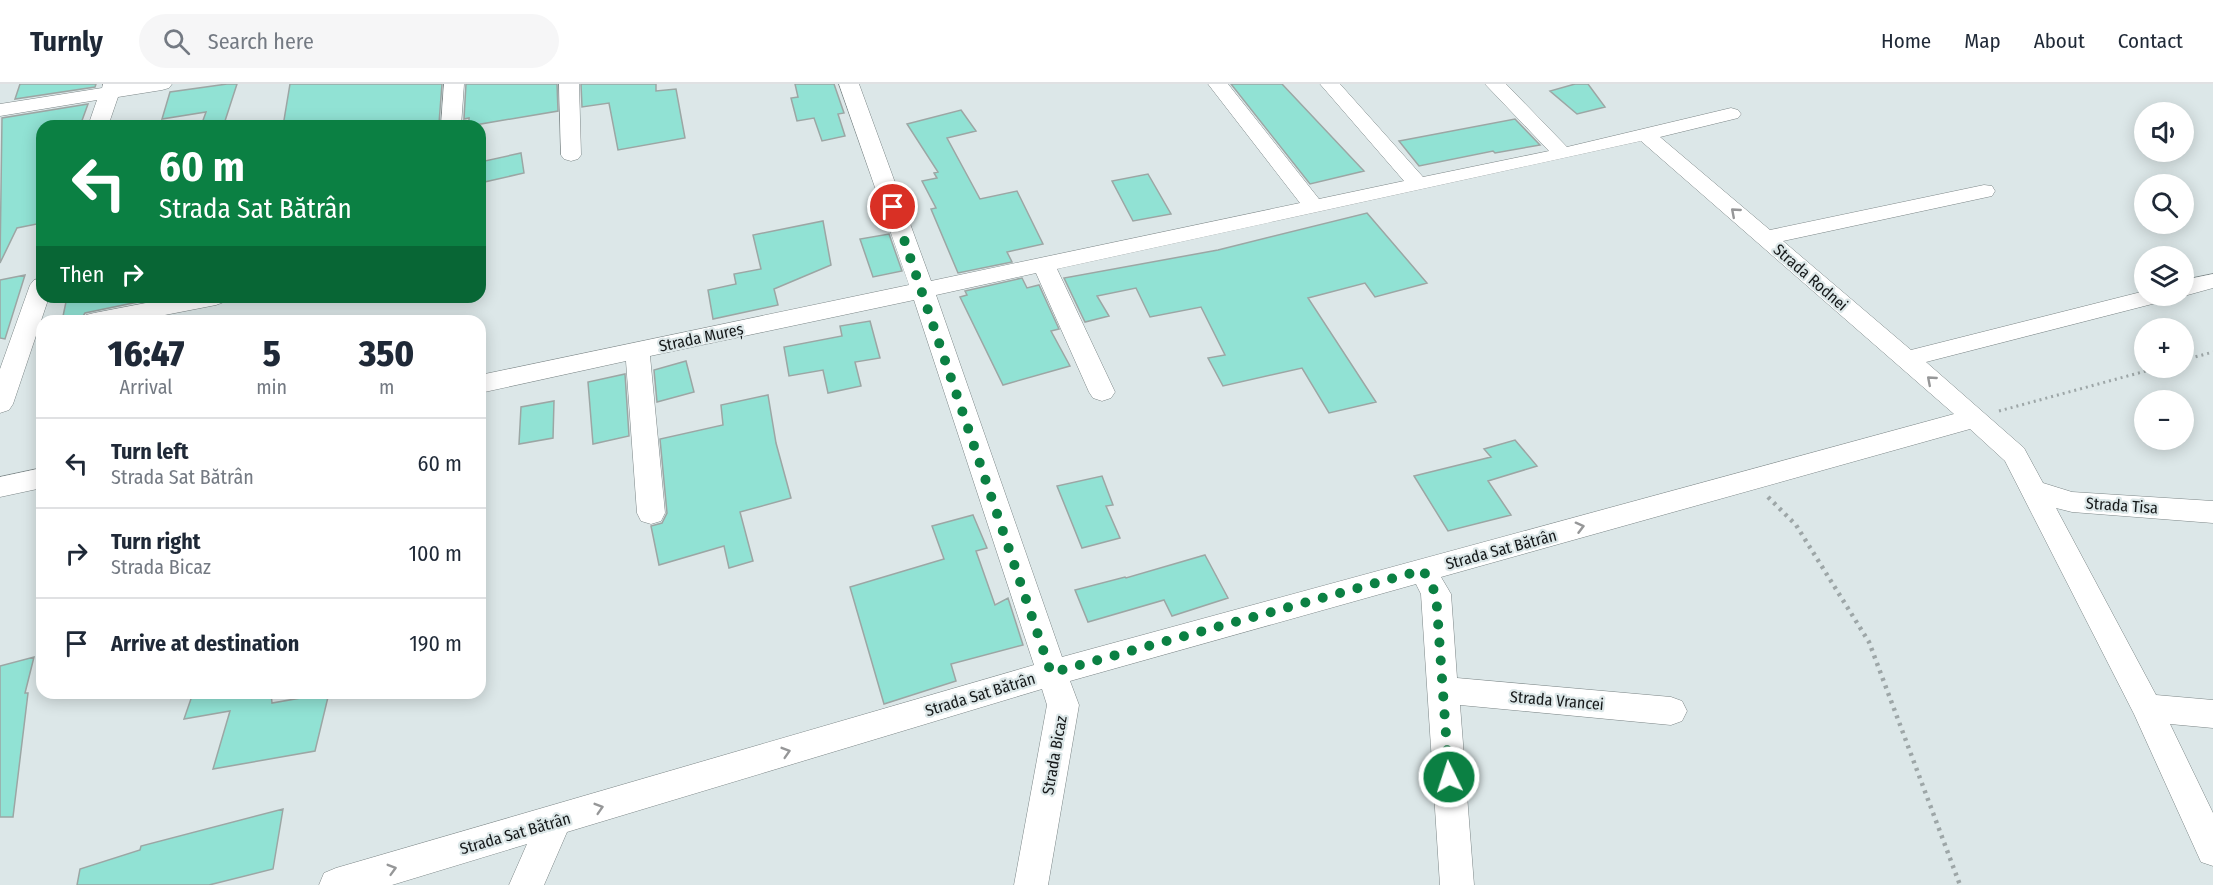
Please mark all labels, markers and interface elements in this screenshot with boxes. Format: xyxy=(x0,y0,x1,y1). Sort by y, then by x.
search box xyxy=(139,14,559,68)
text: Turnly xyxy=(30,25,103,58)
icon: search xyxy=(160,25,193,58)
text: Search here xyxy=(208,28,314,55)
text: Home xyxy=(1881,28,1931,54)
text: Map xyxy=(1964,28,2001,54)
text: About xyxy=(2034,28,2085,54)
text: Contact xyxy=(2118,28,2183,54)
map controls xyxy=(2134,102,2194,450)
button: sound xyxy=(2134,102,2194,162)
text: 60 m xyxy=(159,142,245,192)
icon: left xyxy=(60,144,138,222)
button: search xyxy=(2134,174,2194,234)
pin xyxy=(867,181,918,232)
icon: arrive xyxy=(876,190,909,223)
text: Strada Sat Bătrân xyxy=(159,193,352,225)
one-way arrow xyxy=(1731,208,1742,219)
street label: Strada Rodnei xyxy=(1770,240,1852,315)
button: layers xyxy=(2134,246,2194,306)
icon: right xyxy=(116,258,149,291)
text: Then xyxy=(60,261,104,288)
button: + xyxy=(2134,318,2194,378)
street label: Strada Mureș xyxy=(657,319,745,357)
text: 16:47 xyxy=(108,332,184,376)
text: 5 xyxy=(263,332,281,376)
text: 350 xyxy=(359,332,414,376)
text: Arrival xyxy=(120,375,173,399)
text: min xyxy=(256,375,287,399)
text: m xyxy=(379,375,394,399)
one-way arrow xyxy=(1927,376,1938,387)
button: − xyxy=(2134,390,2194,450)
text: Turn left xyxy=(111,438,189,465)
icon: left xyxy=(60,447,93,480)
text: 60 m xyxy=(418,450,462,477)
text: Strada Sat Bătrân xyxy=(111,465,254,489)
street label: Strada Tisa xyxy=(2085,494,2159,518)
one-way arrow xyxy=(1574,522,1584,534)
street label: Strada Sat Bătrân xyxy=(1443,526,1559,573)
text: Turn right xyxy=(111,528,200,555)
icon: right xyxy=(60,537,93,570)
text: 100 m xyxy=(408,540,462,567)
text: Strada Bicaz xyxy=(111,555,211,579)
icon: arrive xyxy=(60,627,93,660)
text: Arrive at destination xyxy=(111,630,299,657)
text: 190 m xyxy=(409,630,462,657)
street label: Strada Sat Bătrân xyxy=(923,669,1038,720)
street label: Strada Vrancei xyxy=(1509,687,1605,714)
street label: Strada Bicaz xyxy=(1038,714,1071,796)
position arrow xyxy=(1417,745,1481,809)
one-way arrow xyxy=(780,747,791,759)
one-way arrow xyxy=(593,803,604,815)
street label: Strada Sat Bătrân xyxy=(458,809,573,858)
one-way arrow xyxy=(386,864,397,876)

